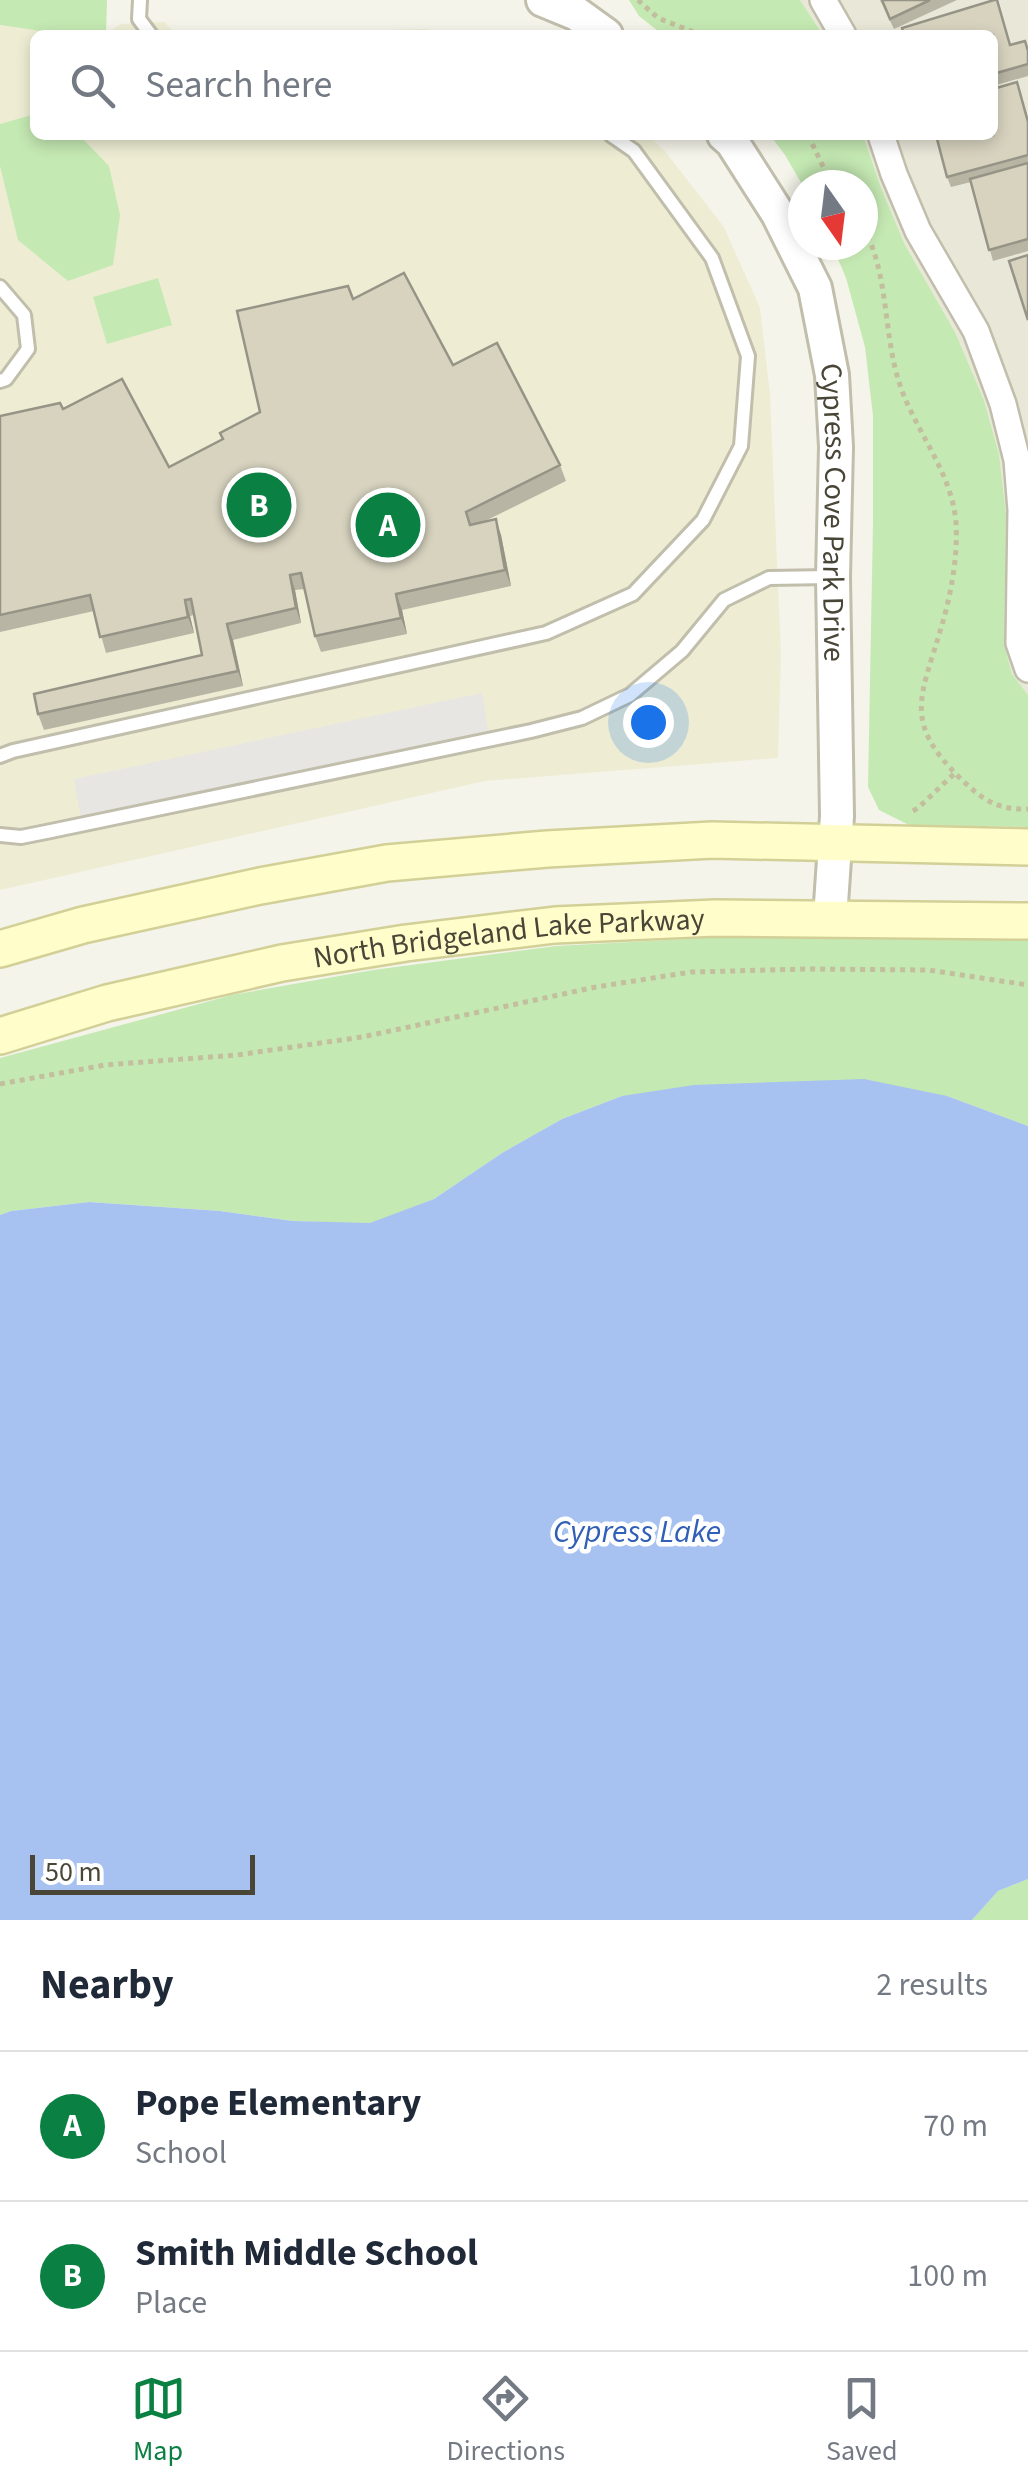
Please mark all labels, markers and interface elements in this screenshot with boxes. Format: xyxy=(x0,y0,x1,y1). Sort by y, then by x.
search box xyxy=(30,30,998,140)
icon: search xyxy=(65,58,120,113)
text: Search here xyxy=(145,58,332,112)
north arrow xyxy=(788,170,878,260)
street label: Cypress Cove Park Drive xyxy=(808,359,857,662)
pin: B xyxy=(226,468,292,542)
pin: A xyxy=(356,488,420,562)
your location xyxy=(623,697,674,748)
street label: North Bridgeland Lake Parkway xyxy=(310,897,705,980)
water label: Cypress Lake xyxy=(553,1509,721,1555)
scale bar xyxy=(30,1850,255,1894)
text: 50 m xyxy=(45,1852,102,1892)
text: Nearby xyxy=(40,1955,174,2015)
text: 2 results xyxy=(876,1962,988,2008)
text: Pope Elementary xyxy=(135,2076,421,2130)
text: A xyxy=(63,2103,82,2149)
text: 70 m xyxy=(923,2103,988,2149)
text: School xyxy=(135,2130,227,2176)
text: Smith Middle School xyxy=(135,2226,478,2280)
text: B xyxy=(63,2253,82,2299)
text: 100 m xyxy=(907,2253,988,2299)
text: Place xyxy=(135,2280,207,2326)
tab: Map xyxy=(131,2371,186,2471)
tab: Directions xyxy=(447,2371,565,2471)
tab: Saved xyxy=(826,2371,897,2471)

